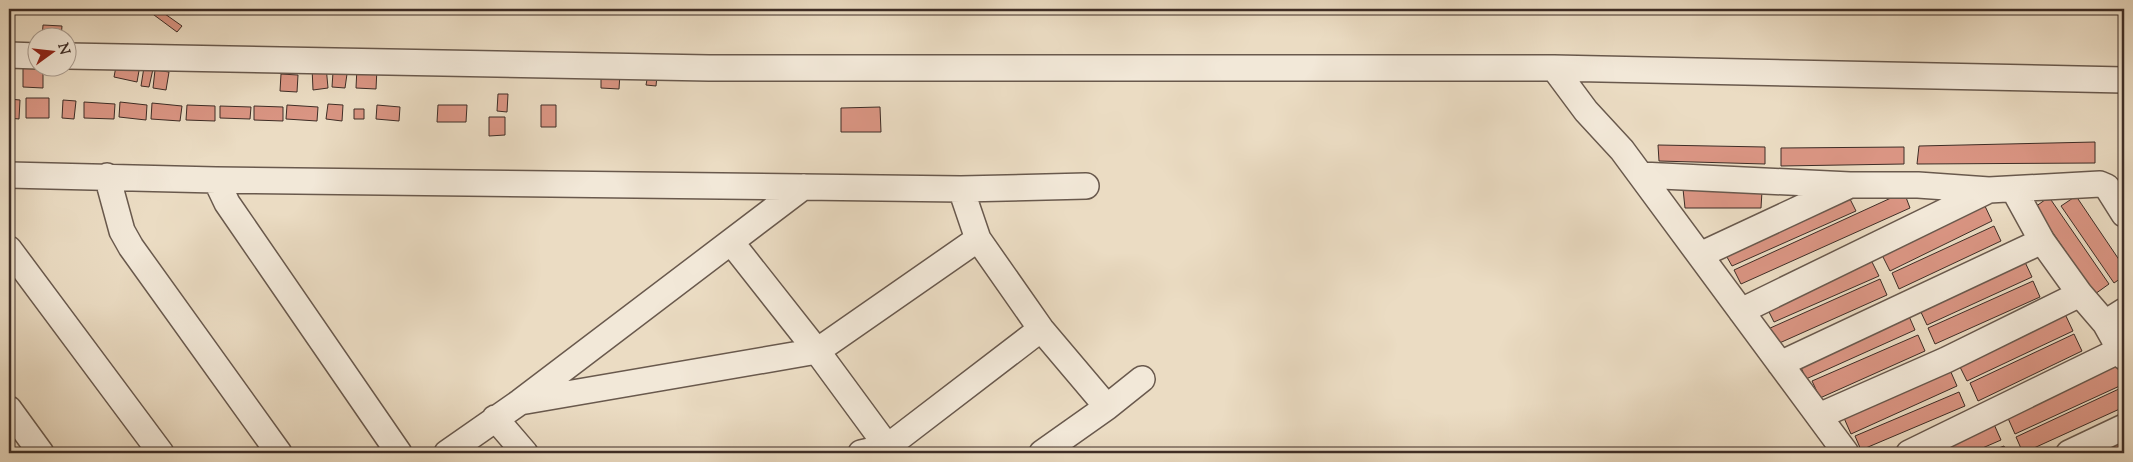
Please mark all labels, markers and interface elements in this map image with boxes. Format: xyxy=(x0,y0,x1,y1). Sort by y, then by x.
north arrow xyxy=(28,28,78,78)
text: N xyxy=(52,41,74,57)

